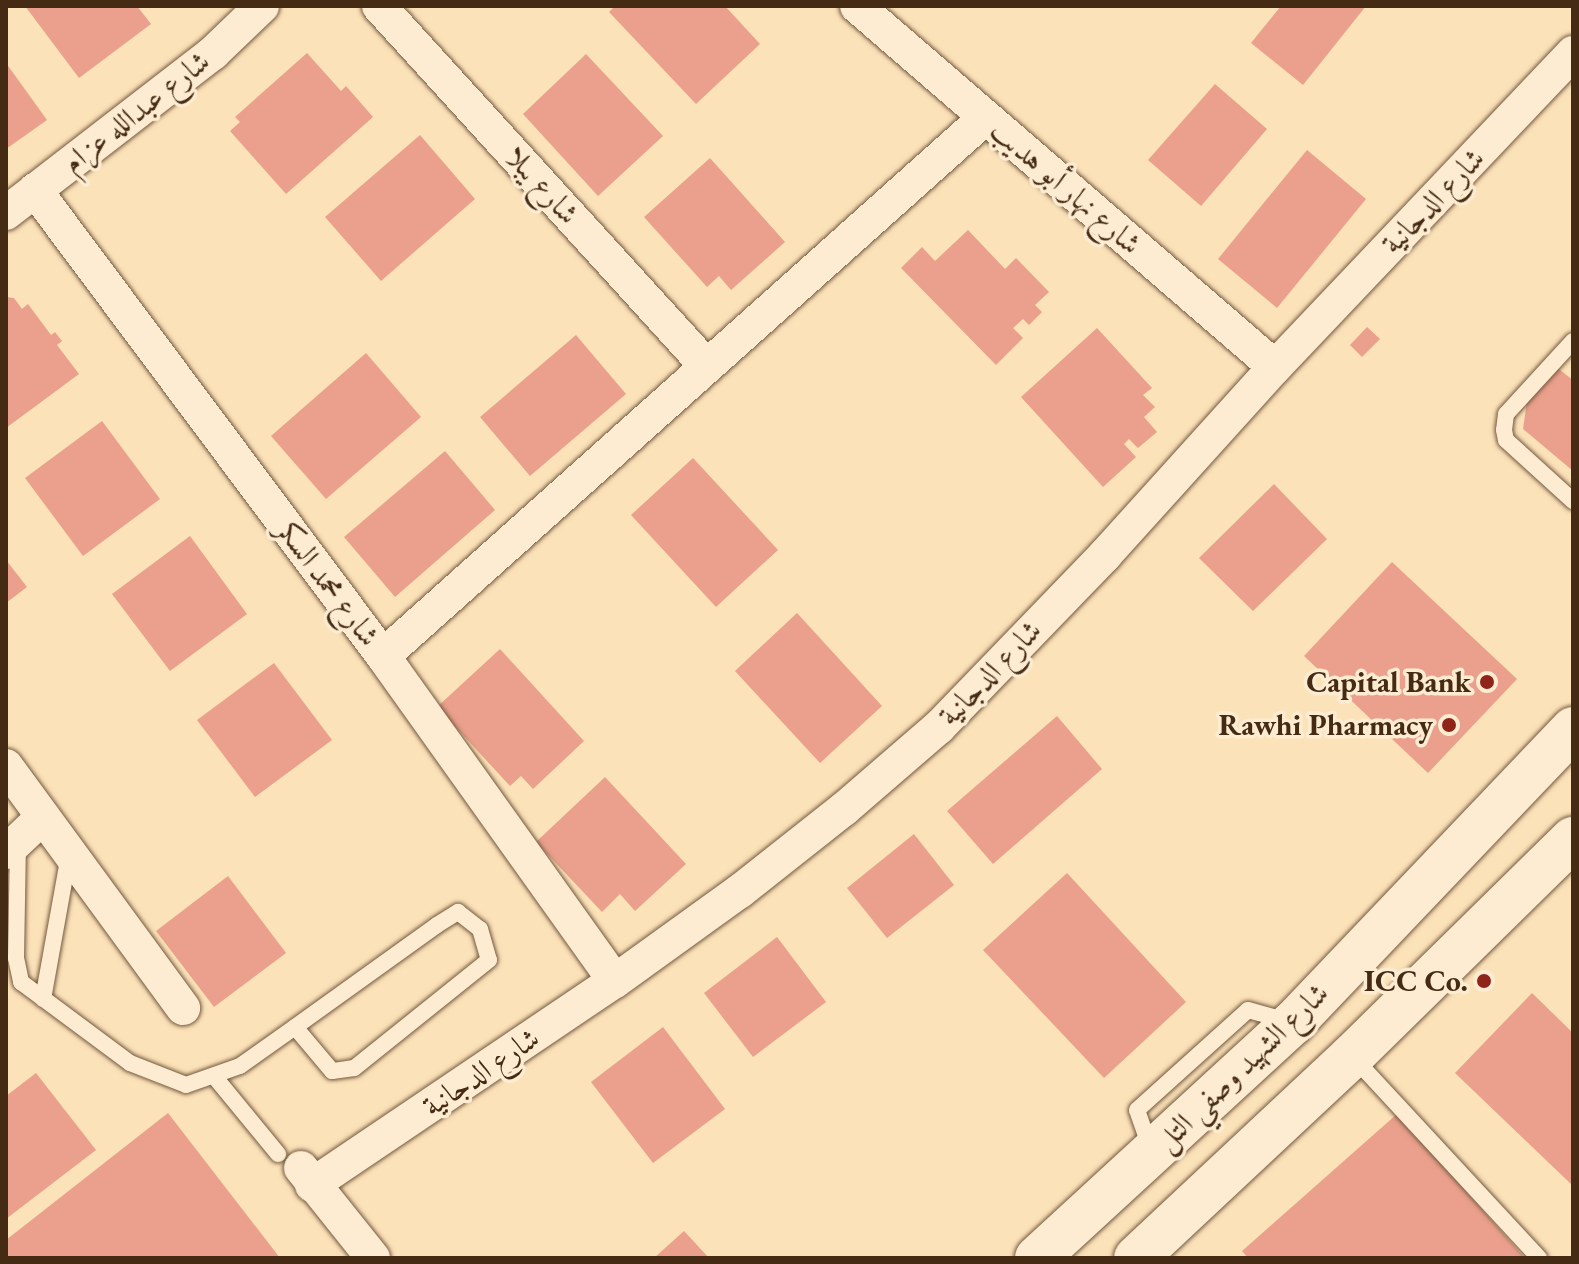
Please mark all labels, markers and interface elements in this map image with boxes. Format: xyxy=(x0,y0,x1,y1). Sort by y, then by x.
street label: شارع عبدالله عزام xyxy=(55,43,217,181)
street label: شارع نهار أبو هديب xyxy=(983,112,1149,262)
street label: شارع يبلا xyxy=(498,139,586,231)
street label: شارع الدجانية xyxy=(1374,141,1492,261)
street label: شارع محمد السكر xyxy=(269,513,387,653)
street label: شارع الدجانية xyxy=(931,613,1049,733)
place label: Capital Bank xyxy=(1306,664,1471,700)
marker: Capital Bank xyxy=(1478,673,1496,691)
place label: Rawhi Pharmacy xyxy=(1218,707,1433,743)
marker: Rawhi Pharmacy xyxy=(1440,716,1458,734)
place label: ICC Co. xyxy=(1364,963,1468,999)
marker: ICC Co. xyxy=(1475,972,1493,990)
street label: شارع الشهيد وصفي التل xyxy=(1148,975,1336,1159)
street label: شارع الدجانية xyxy=(416,1020,546,1124)

